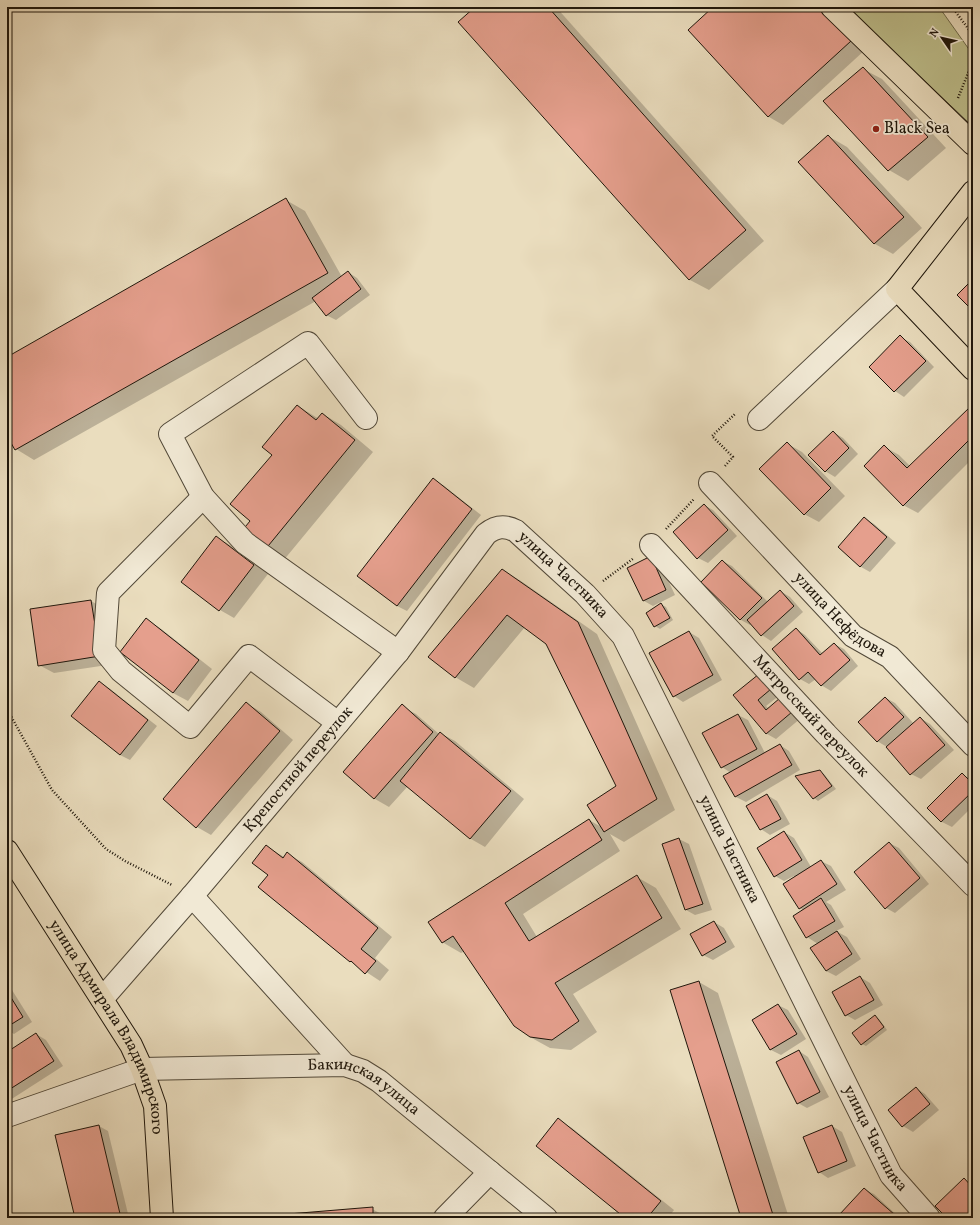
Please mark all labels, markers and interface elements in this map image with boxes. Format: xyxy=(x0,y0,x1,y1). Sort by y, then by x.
north arrow xyxy=(922,18,962,58)
text: N xyxy=(926,26,943,41)
place label: Black Sea xyxy=(884,118,950,140)
marker: Black Sea xyxy=(871,124,881,134)
street label: улица Частника xyxy=(512,526,613,624)
street label: улица Нефёдова xyxy=(788,568,890,664)
street label: Матросский переулок xyxy=(747,650,874,783)
street label: Крепостной переулок xyxy=(239,701,359,838)
street label: улица Частника xyxy=(693,792,765,907)
street label: улица Адмирала Владимирского xyxy=(43,916,168,1135)
street label: Бакинская улица xyxy=(307,1054,424,1121)
street label: улица Частника xyxy=(837,1082,912,1197)

